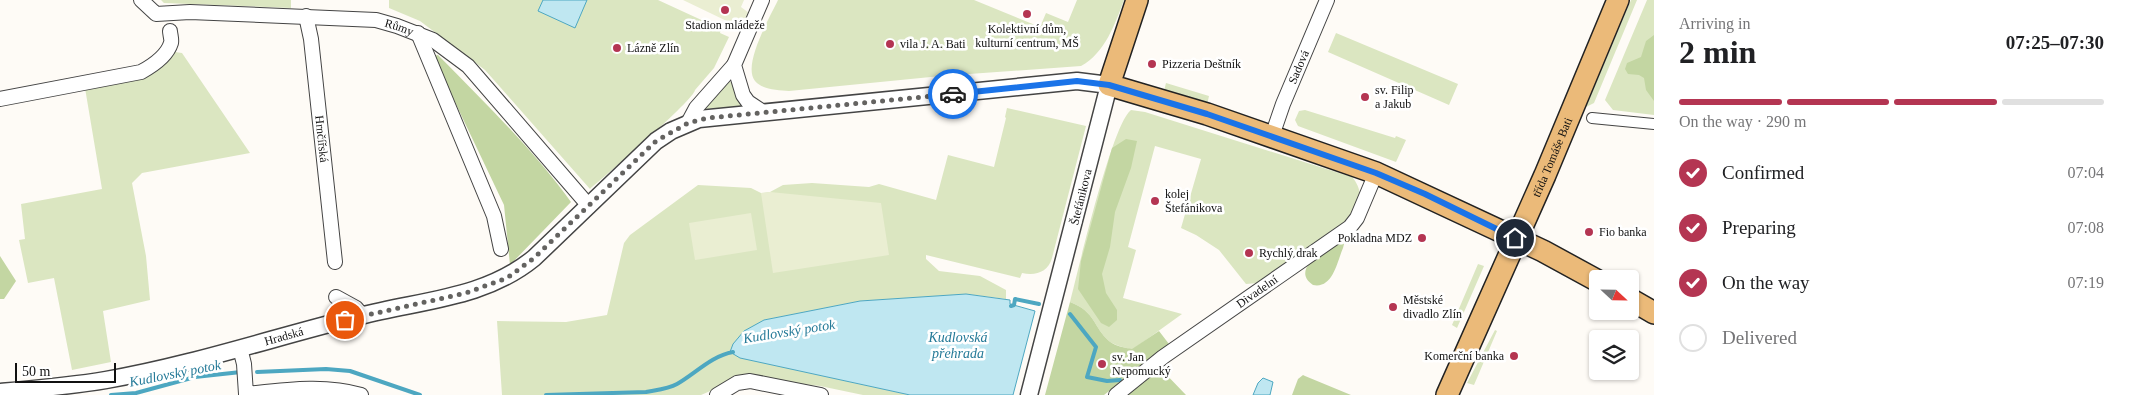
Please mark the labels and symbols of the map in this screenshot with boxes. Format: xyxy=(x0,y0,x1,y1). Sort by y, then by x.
marker: Stadion mládeže xyxy=(719,4,731,16)
marker: Kolektivní dům, kulturní centrum, MŠ xyxy=(1021,8,1033,20)
street label: Růmy xyxy=(383,16,415,39)
place label: Stadion mládeže xyxy=(685,18,765,32)
place label: Kolektivní dům, kulturní centrum, MŠ xyxy=(975,22,1079,50)
place label: vila J. A. Bati xyxy=(900,37,966,51)
marker: vila J. A. Bati xyxy=(884,38,896,50)
place label: Lázně Zlín xyxy=(627,41,679,55)
marker: Lázně Zlín xyxy=(611,42,623,54)
street label: Sadová xyxy=(1285,47,1312,86)
place label: Pizzeria Deštník xyxy=(1162,57,1241,71)
marker: Pizzeria Deštník xyxy=(1146,58,1158,70)
courier xyxy=(928,69,978,119)
place label: sv. Filip a Jakub xyxy=(1375,83,1414,111)
marker: sv. Filip a Jakub xyxy=(1359,91,1371,103)
street label: Hrnčířská xyxy=(312,115,331,164)
street label: třída Tomáše Bati xyxy=(1529,115,1575,199)
street label: Štefánikova xyxy=(1067,167,1095,227)
place label: kolej Štefánikova xyxy=(1165,187,1223,215)
marker: kolej Štefánikova xyxy=(1149,195,1161,207)
pin xyxy=(1494,217,1536,259)
place label: Fio banka xyxy=(1599,225,1647,239)
marker: Fio banka xyxy=(1583,226,1595,238)
place label: Pokladna MDZ xyxy=(1338,231,1412,245)
marker: Pokladna MDZ xyxy=(1416,232,1428,244)
place label: Rychlý drak xyxy=(1259,246,1318,260)
marker: Rychlý drak xyxy=(1243,247,1255,259)
north arrow xyxy=(1589,270,1639,320)
street label: Divadelní xyxy=(1234,272,1281,311)
place label: Městské divadlo Zlín xyxy=(1403,293,1462,321)
pin xyxy=(324,299,366,341)
marker: Městské divadlo Zlín xyxy=(1387,301,1399,313)
water label: Kudlovský potok xyxy=(741,317,837,346)
street label: Hradská xyxy=(263,324,306,348)
water label: Kudlovská přehrada xyxy=(927,330,988,361)
place label: Komerční banka xyxy=(1424,349,1505,363)
place label: sv. Jan Nepomucký xyxy=(1112,350,1171,378)
marker: Komerční banka xyxy=(1508,350,1520,362)
water label: Kudlovský potok xyxy=(127,357,223,390)
marker: sv. Jan Nepomucký xyxy=(1096,358,1108,370)
scale bar xyxy=(15,360,116,383)

